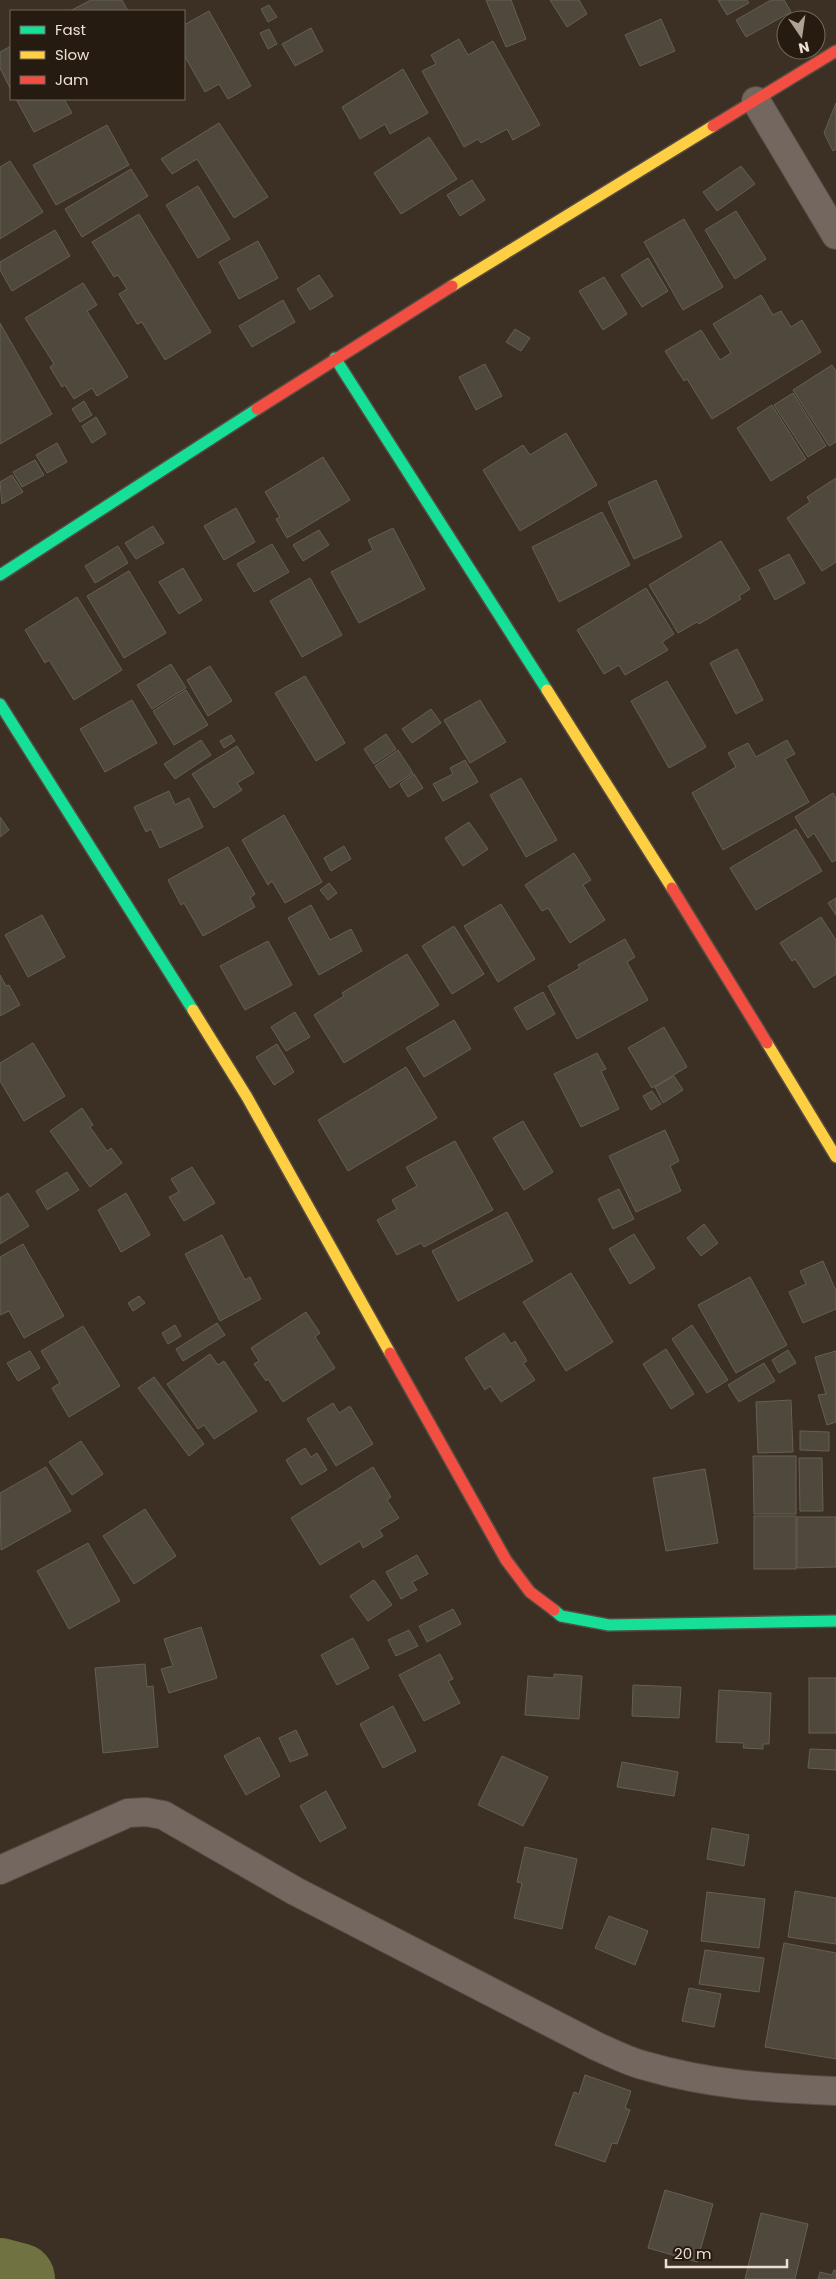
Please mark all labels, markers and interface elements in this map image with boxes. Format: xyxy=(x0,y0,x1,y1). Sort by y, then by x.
legend xyxy=(10,10,185,100)
north arrow xyxy=(776,10,826,60)
text: Fast xyxy=(55,19,86,40)
text: N xyxy=(797,37,811,59)
text: Slow xyxy=(55,44,90,65)
text: Jam xyxy=(55,69,89,90)
scale bar xyxy=(666,2236,787,2268)
text: 20 m xyxy=(674,2243,712,2264)

